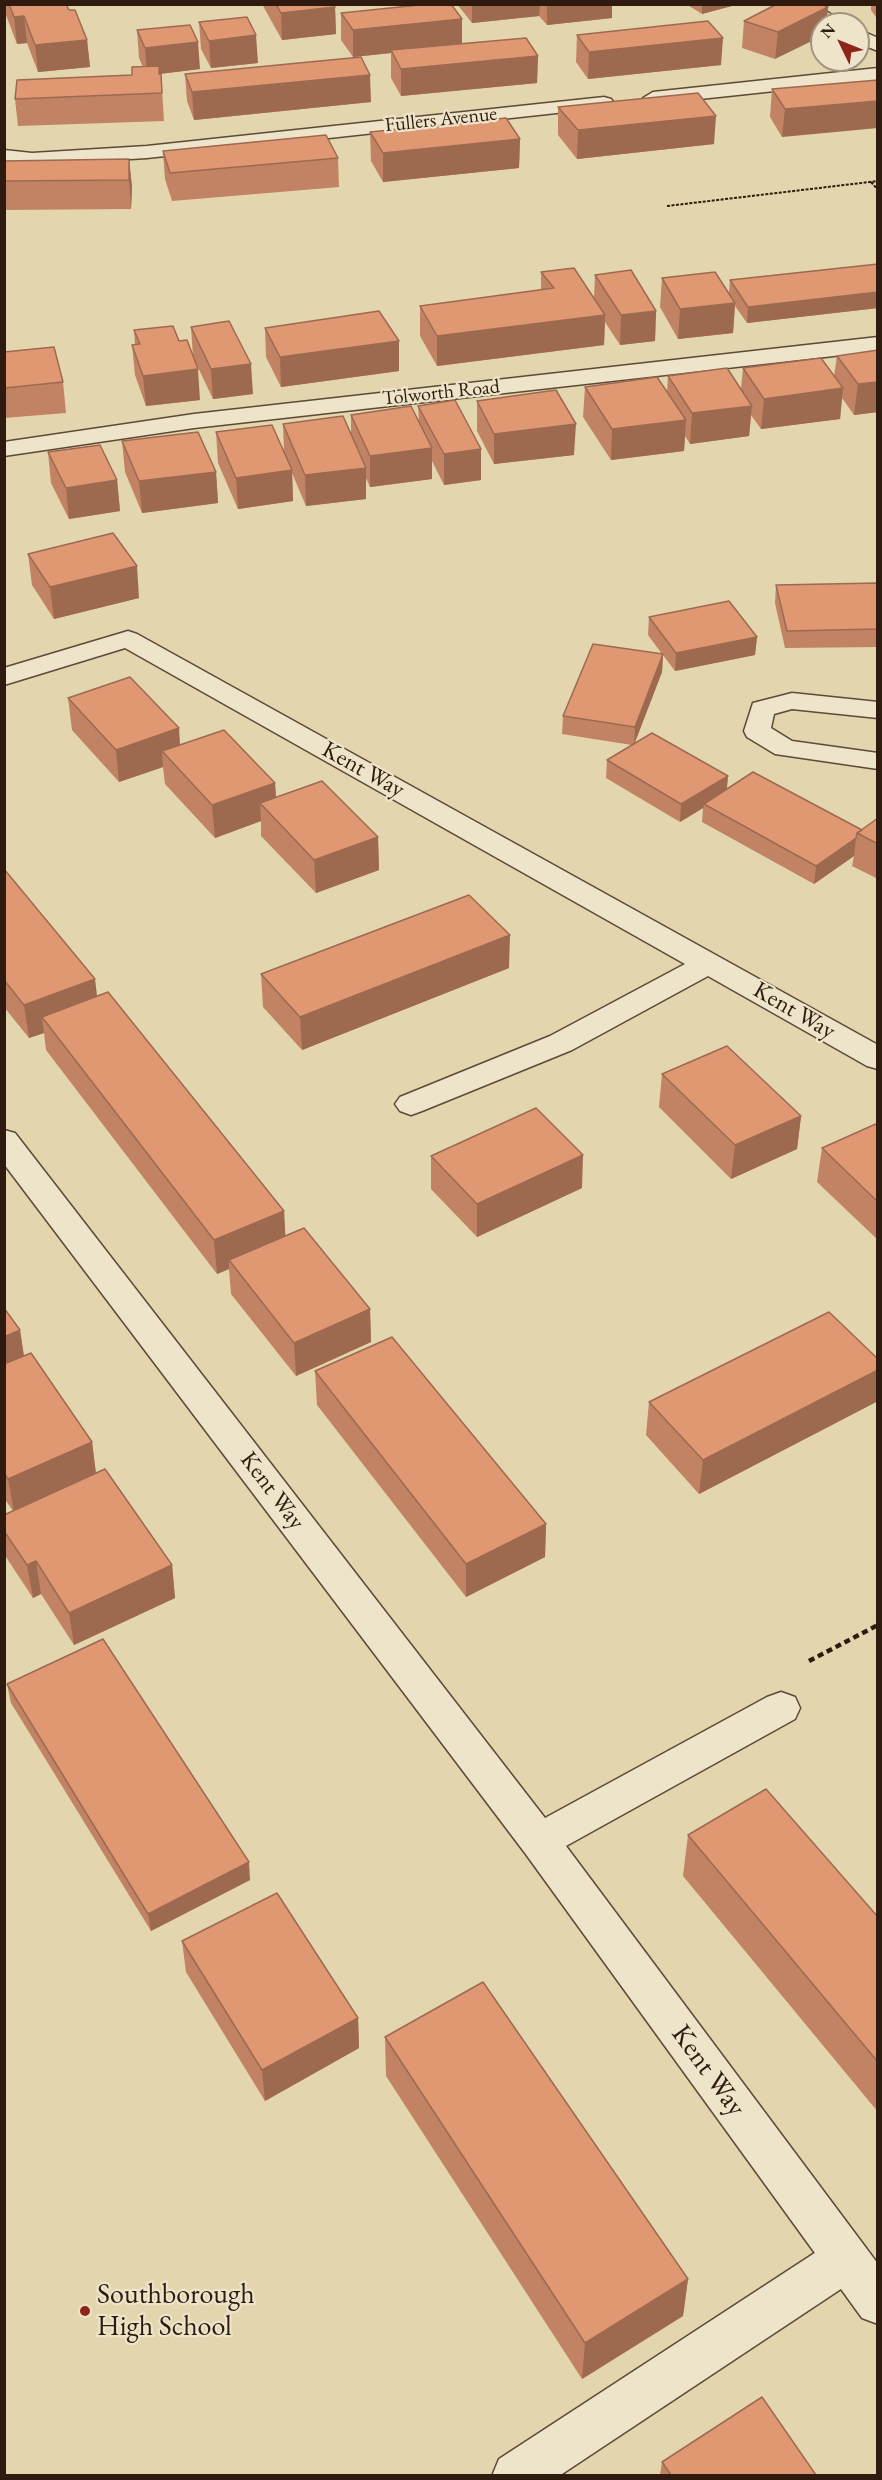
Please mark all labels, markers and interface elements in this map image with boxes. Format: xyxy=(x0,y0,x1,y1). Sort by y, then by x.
north arrow xyxy=(810,12,870,72)
text: N xyxy=(816,19,840,43)
street label: Fullers Avenue xyxy=(384,102,498,138)
street label: Tolworth Road xyxy=(381,375,501,411)
street label: Kent Way xyxy=(317,736,409,804)
street label: Kent Way xyxy=(748,976,840,1046)
street label: Kent Way xyxy=(233,1446,311,1536)
street label: Kent Way xyxy=(664,2019,752,2123)
place label: Southborough High School xyxy=(97,2278,255,2344)
marker: Southborough High School xyxy=(78,2304,92,2318)

